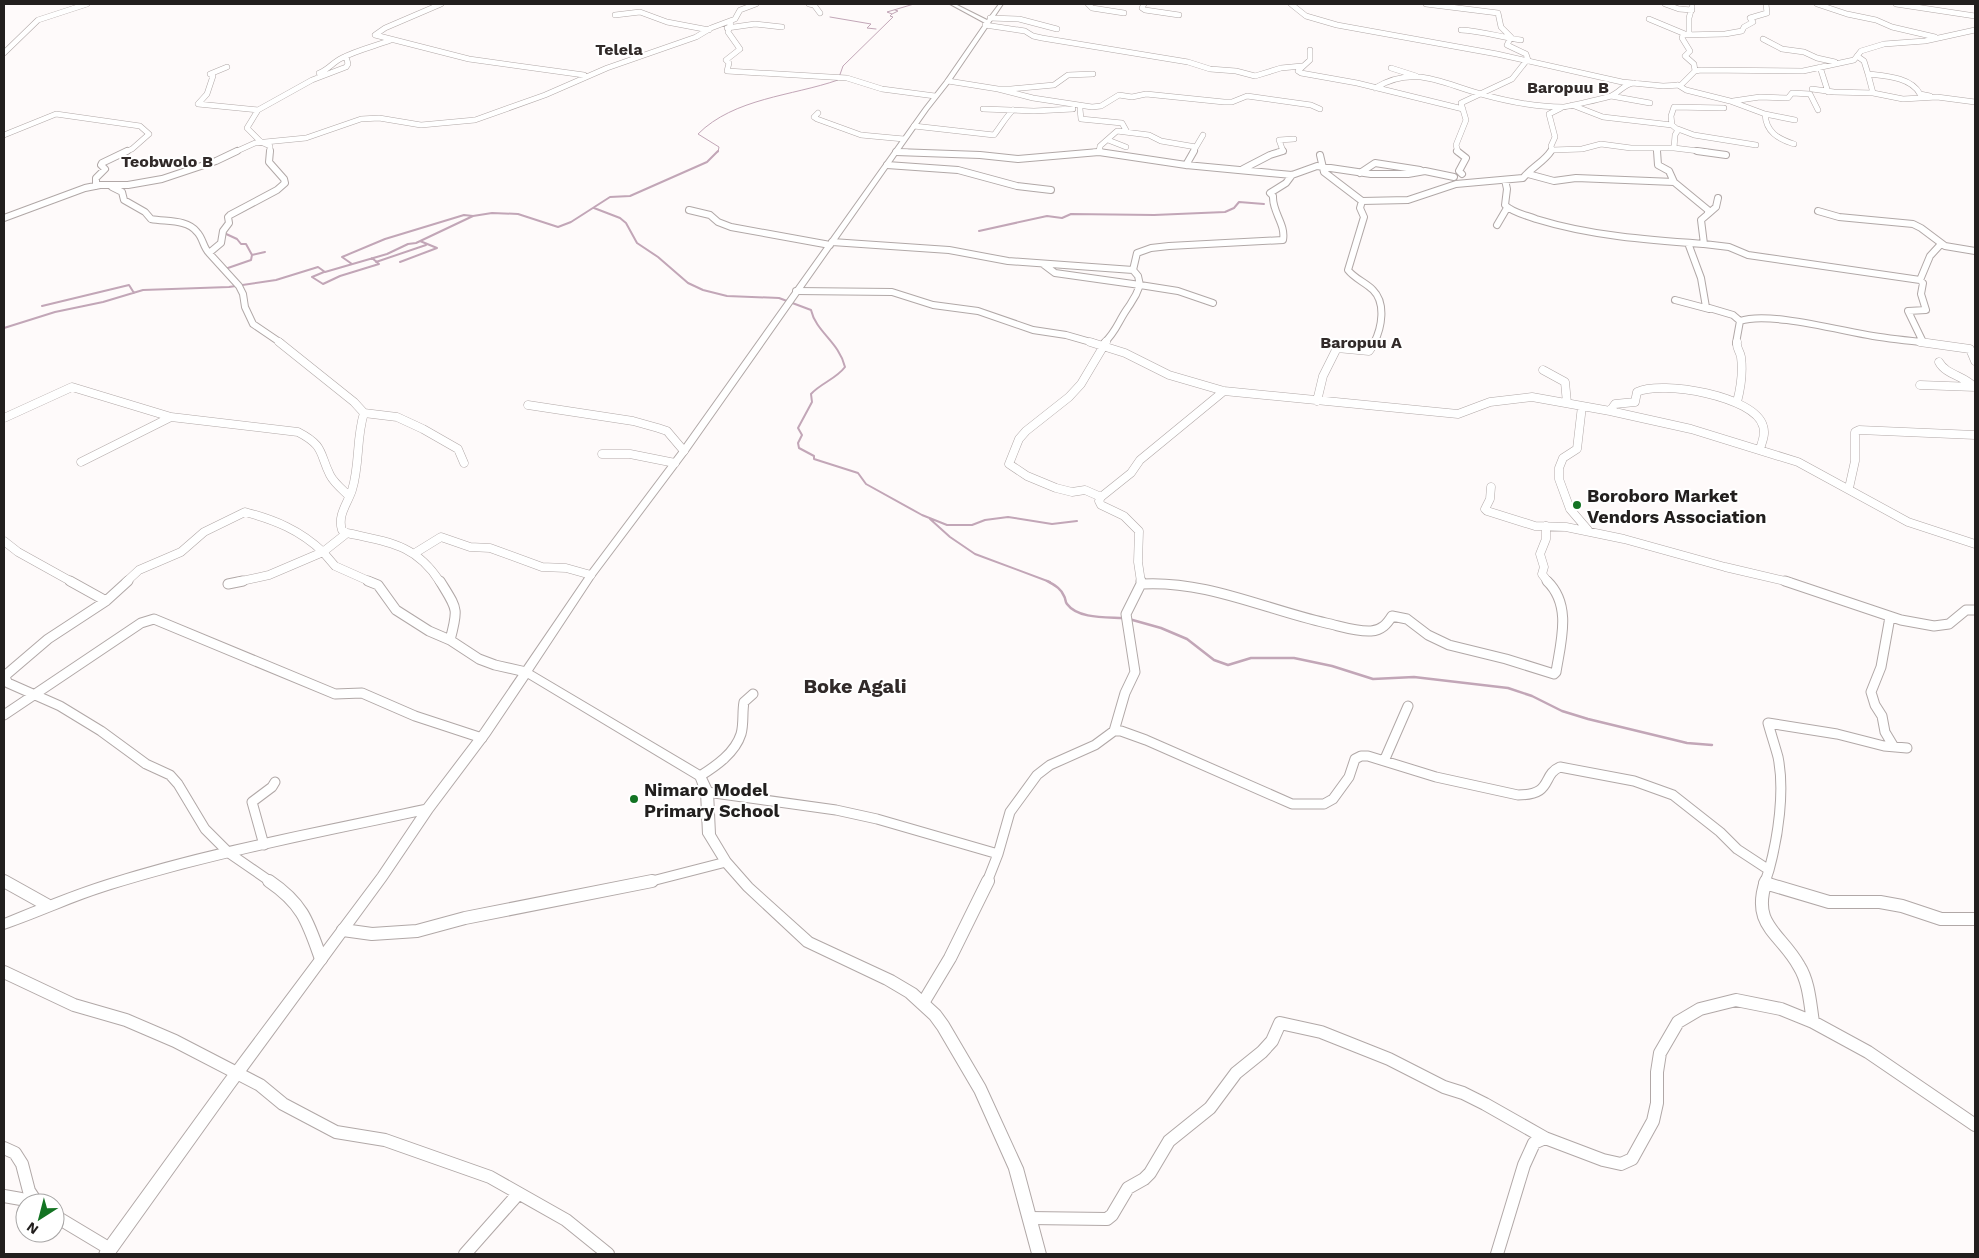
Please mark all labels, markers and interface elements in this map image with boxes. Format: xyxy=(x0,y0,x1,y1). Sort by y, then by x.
district label: Telela xyxy=(595,40,643,59)
district label: Baropuu B xyxy=(1527,78,1609,97)
district label: Teobwolo B xyxy=(121,152,213,171)
district label: Baropuu A xyxy=(1320,333,1402,352)
place label: Boroboro Market Vendors Association xyxy=(1587,485,1766,527)
marker: Boroboro Market Vendors Association xyxy=(1571,499,1583,511)
district label: Boke Agali xyxy=(803,674,907,698)
place label: Nimaro Model Primary School xyxy=(644,779,780,821)
marker: Nimaro Model Primary School xyxy=(628,793,640,805)
north arrow xyxy=(15,1193,65,1243)
text: N xyxy=(23,1219,41,1238)

